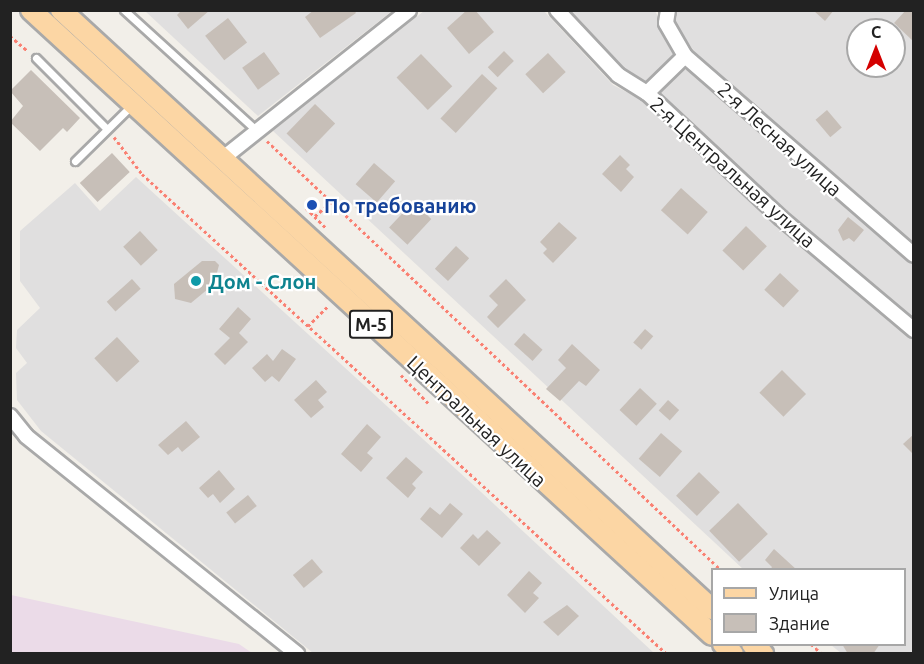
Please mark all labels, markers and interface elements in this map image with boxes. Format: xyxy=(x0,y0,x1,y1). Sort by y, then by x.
north arrow xyxy=(846,18,906,78)
text: С xyxy=(871,23,881,41)
street label: 2-я Лесная улица xyxy=(713,77,847,201)
street label: 2-я Центральная улица xyxy=(645,91,821,253)
place label: По требованию xyxy=(324,193,476,217)
marker: По требованию xyxy=(305,198,319,212)
place label: Дом - Слон xyxy=(208,269,316,293)
marker: Дом - Слон xyxy=(189,274,203,288)
road number: М-5 xyxy=(348,309,394,339)
street label: Центральная улица xyxy=(402,350,552,492)
legend xyxy=(711,568,906,646)
text: Улица xyxy=(769,583,819,603)
text: Здание xyxy=(769,613,830,633)

